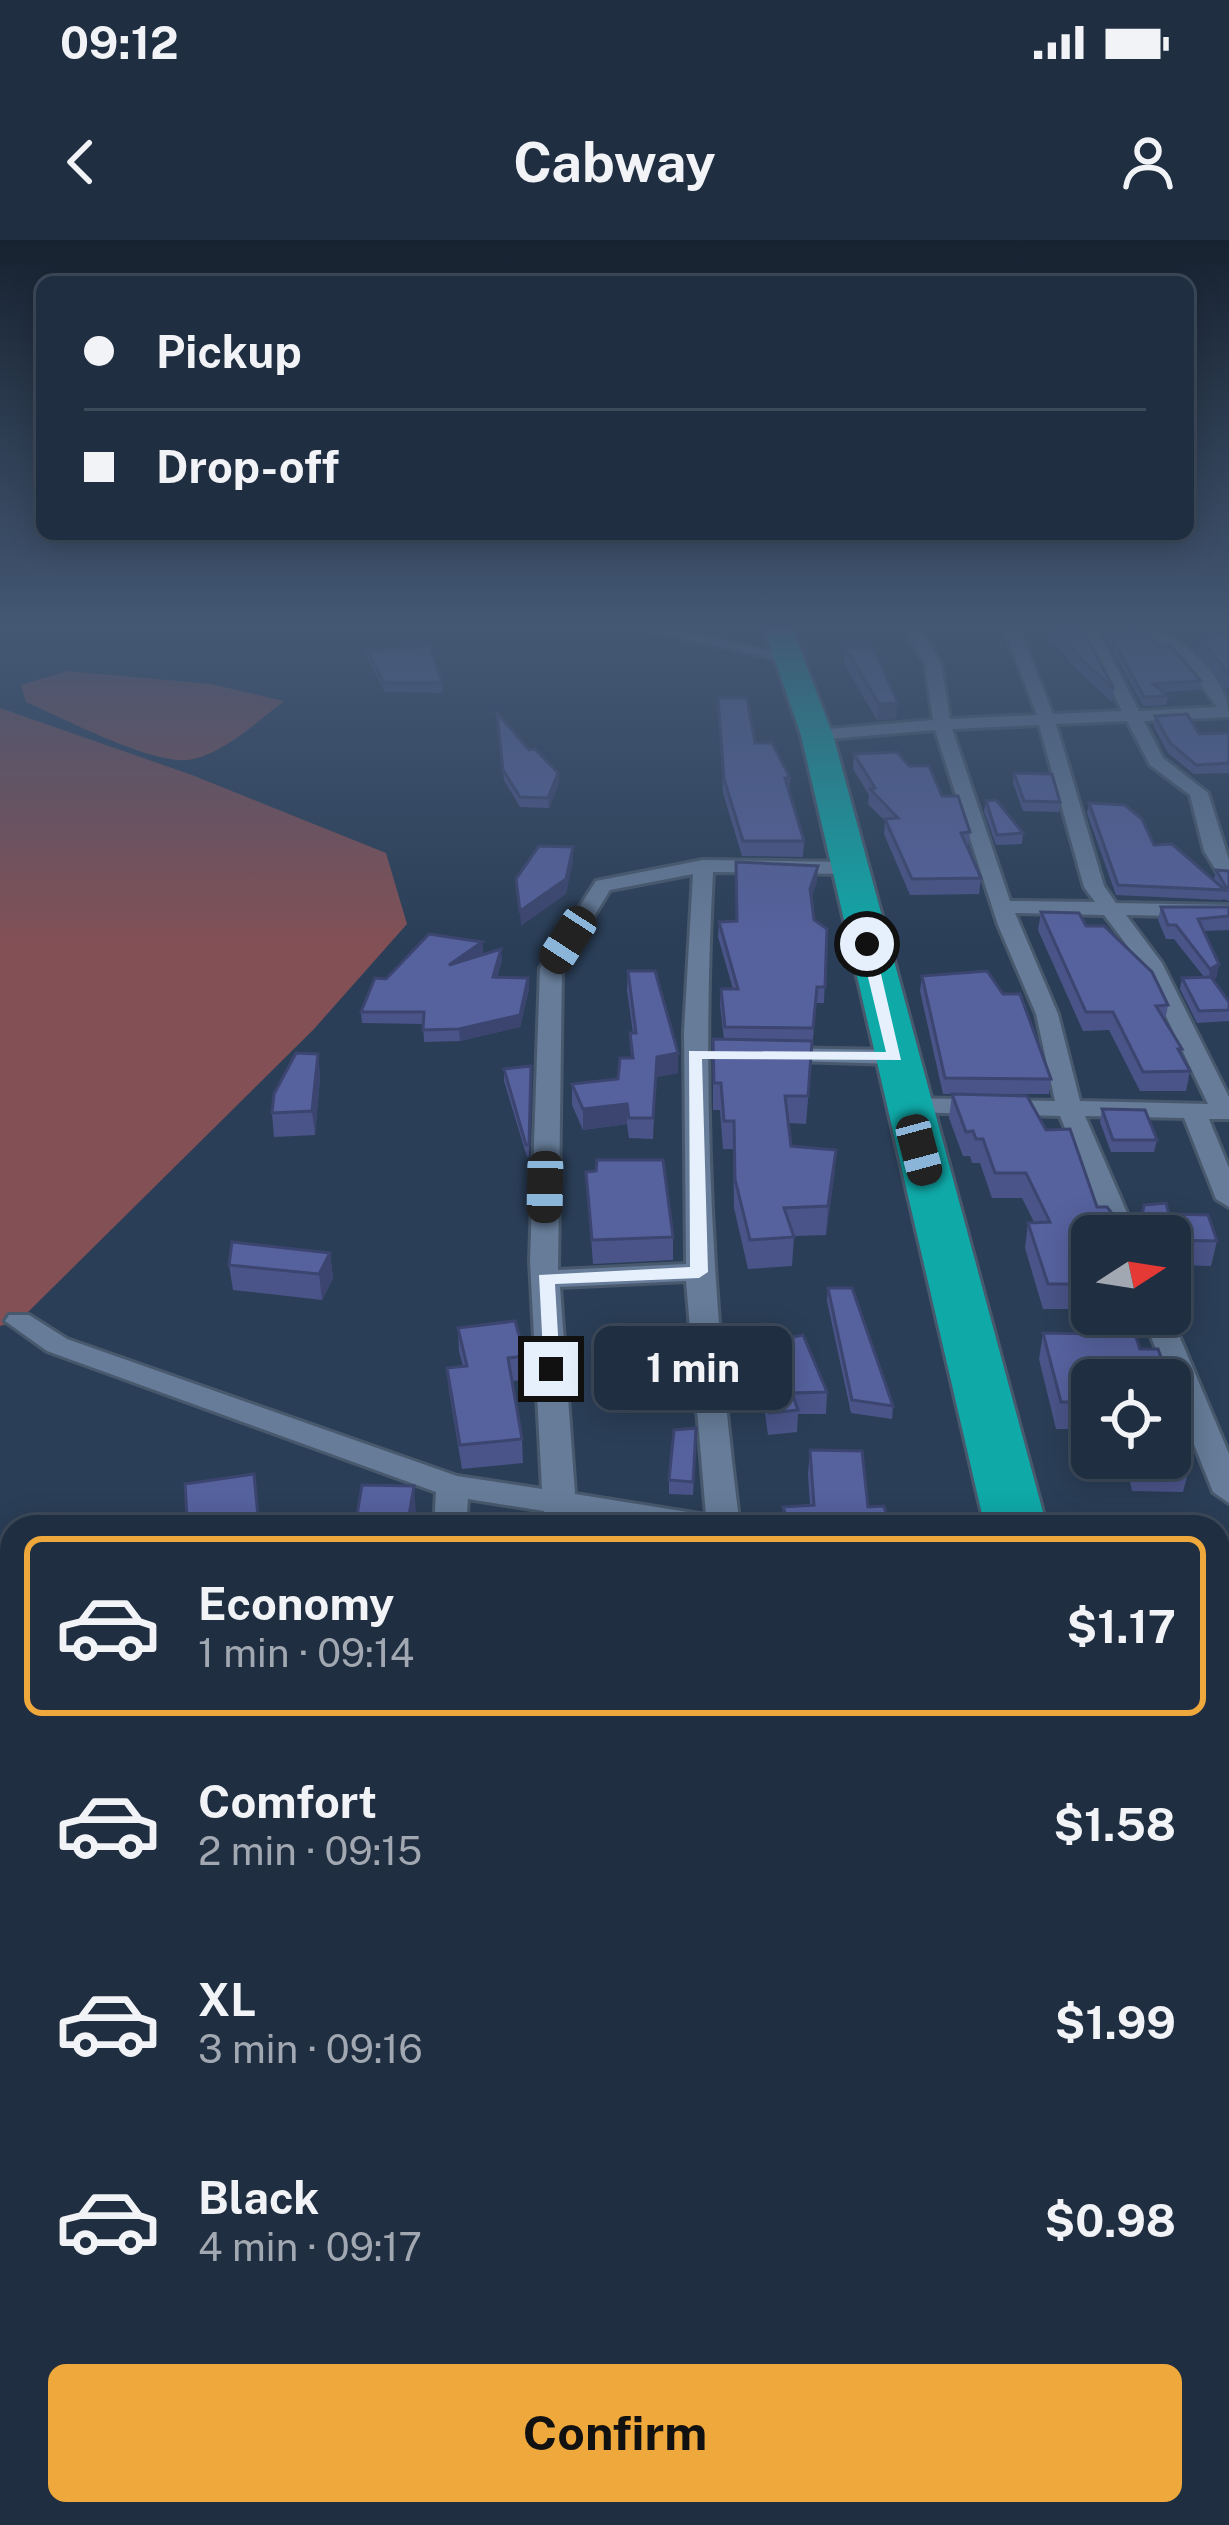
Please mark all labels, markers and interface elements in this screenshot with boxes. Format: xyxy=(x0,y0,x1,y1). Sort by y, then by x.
text: 09:12 xyxy=(60,16,178,69)
icon: back xyxy=(48,129,114,195)
icon: person xyxy=(1115,129,1181,195)
text: Cabway xyxy=(513,131,716,194)
text: Pickup xyxy=(156,325,302,378)
text: Drop-off xyxy=(156,440,339,493)
car xyxy=(533,900,603,980)
route start xyxy=(840,917,894,971)
car xyxy=(892,1111,946,1189)
car xyxy=(526,1151,564,1223)
north arrow xyxy=(1071,1215,1191,1335)
map controls xyxy=(1071,1215,1191,1479)
callout: 1 min xyxy=(593,1327,791,1411)
route end xyxy=(524,1342,578,1396)
text: 1 min xyxy=(646,1345,740,1391)
button: locate xyxy=(1071,1359,1191,1479)
icon: car xyxy=(54,1572,162,1680)
text: Economy xyxy=(198,1577,394,1630)
text: $1.17 xyxy=(1067,1600,1176,1653)
text: 1 min · 09:14 xyxy=(198,1630,414,1676)
icon: car xyxy=(54,1770,162,1878)
text: Comfort xyxy=(198,1775,377,1828)
text: $1.58 xyxy=(1053,1798,1176,1851)
text: 2 min · 09:15 xyxy=(198,1828,422,1874)
icon: car xyxy=(54,1968,162,2076)
text: XL xyxy=(198,1973,256,2026)
text: $1.99 xyxy=(1055,1996,1176,2049)
text: 3 min · 09:16 xyxy=(198,2026,423,2072)
icon: car xyxy=(54,2166,162,2274)
text: Black xyxy=(198,2171,319,2224)
text: $0.98 xyxy=(1045,2194,1176,2247)
text: 4 min · 09:17 xyxy=(198,2224,422,2270)
button: Confirm xyxy=(48,2364,1182,2502)

